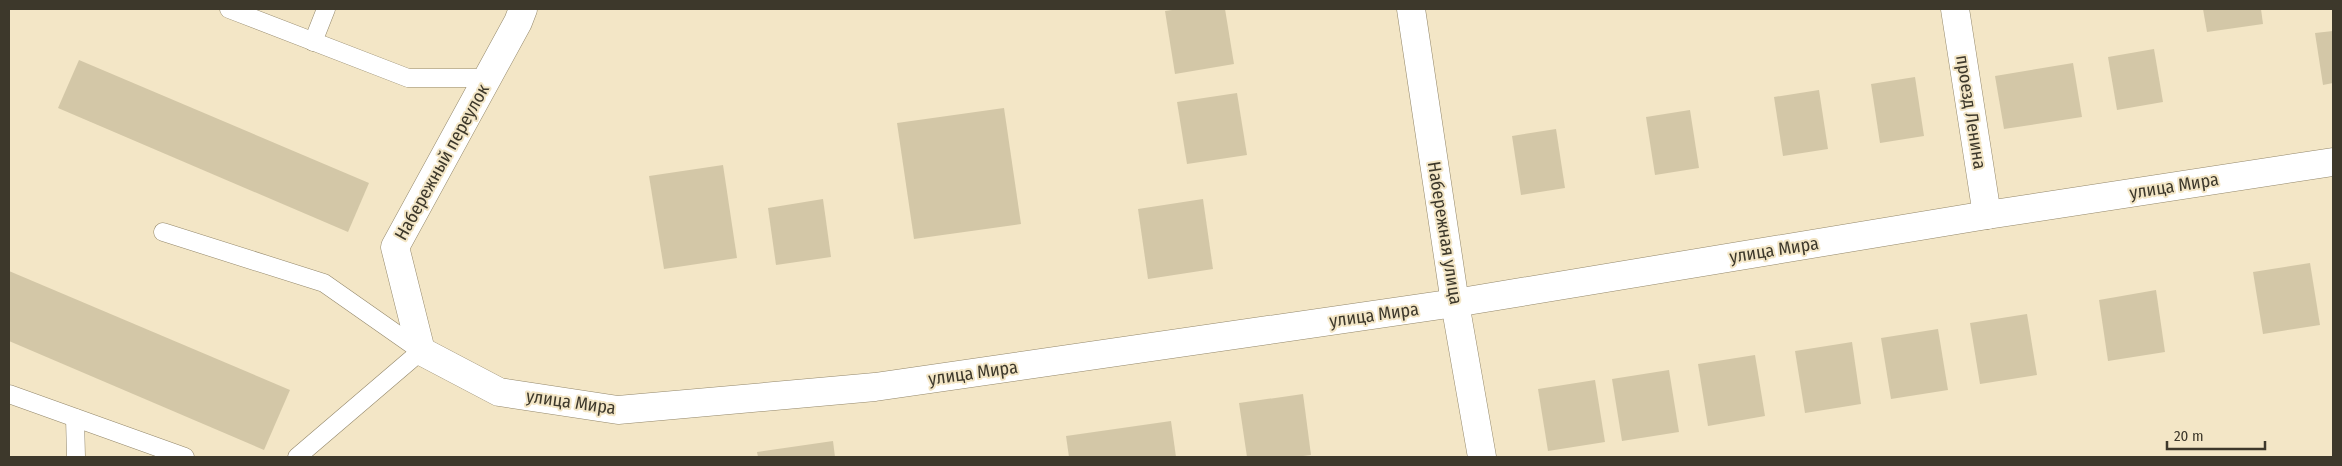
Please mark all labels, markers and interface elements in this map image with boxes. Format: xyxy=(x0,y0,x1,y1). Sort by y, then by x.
street label: проезд Ленина xyxy=(1951,53,1991,171)
street label: Набережный переулок xyxy=(390,80,494,244)
street label: Набережная улица xyxy=(1423,160,1467,306)
street label: улица Мира xyxy=(2128,168,2220,204)
street label: улица Мира xyxy=(1728,232,1820,268)
street label: улица Мира xyxy=(1328,298,1420,332)
street label: улица Мира xyxy=(927,356,1019,390)
street label: улица Мира xyxy=(525,385,617,419)
scale bar xyxy=(2167,418,2264,450)
text: 20 m xyxy=(2174,427,2204,445)

